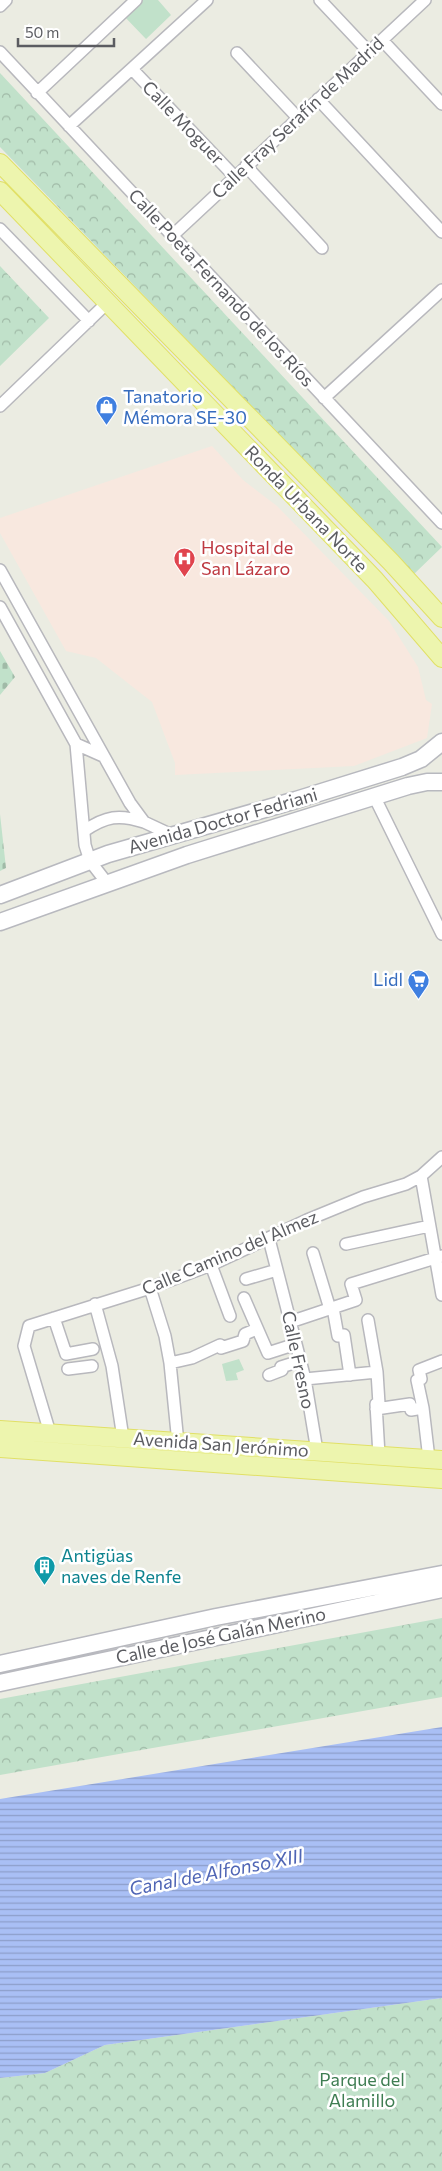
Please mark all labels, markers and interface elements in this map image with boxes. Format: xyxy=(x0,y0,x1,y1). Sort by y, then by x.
scale bar xyxy=(18,15,114,47)
text: 50 m xyxy=(25,23,59,41)
street label: Calle Fray Serafín de Madrid xyxy=(207,32,388,203)
street label: Calle Moguer xyxy=(138,76,229,169)
street label: Calle Poeta Fernando de los Ríos xyxy=(124,184,319,391)
place label: Tanatorio Mémora SE-30 xyxy=(123,385,247,428)
shop icon: Tanatorio Mémora SE-30 xyxy=(95,395,119,426)
street label: Ronda Urbana Norte xyxy=(241,440,373,576)
place label: Hospital de San Lázaro xyxy=(201,536,293,579)
hospital icon: Hospital de San Lázaro xyxy=(173,546,197,577)
street label: Avenida Doctor Fedriani xyxy=(126,782,320,858)
place label: Lidl xyxy=(373,968,403,990)
supermarket icon: Lidl xyxy=(407,968,431,999)
street label: Calle Camino del Almez xyxy=(138,1205,321,1299)
street label: Calle Fresno xyxy=(278,1309,320,1411)
street label: Avenida San Jerónimo xyxy=(133,1427,310,1461)
place label: Antigüas naves de Renfe xyxy=(61,1544,181,1587)
building icon: Antigüas naves de Renfe xyxy=(33,1554,57,1585)
street label: Calle de José Galán Merino xyxy=(114,1602,328,1668)
water label: Canal de Alfonso XIII xyxy=(127,1843,305,1900)
park label: Parque del Alamillo xyxy=(319,2068,405,2111)

